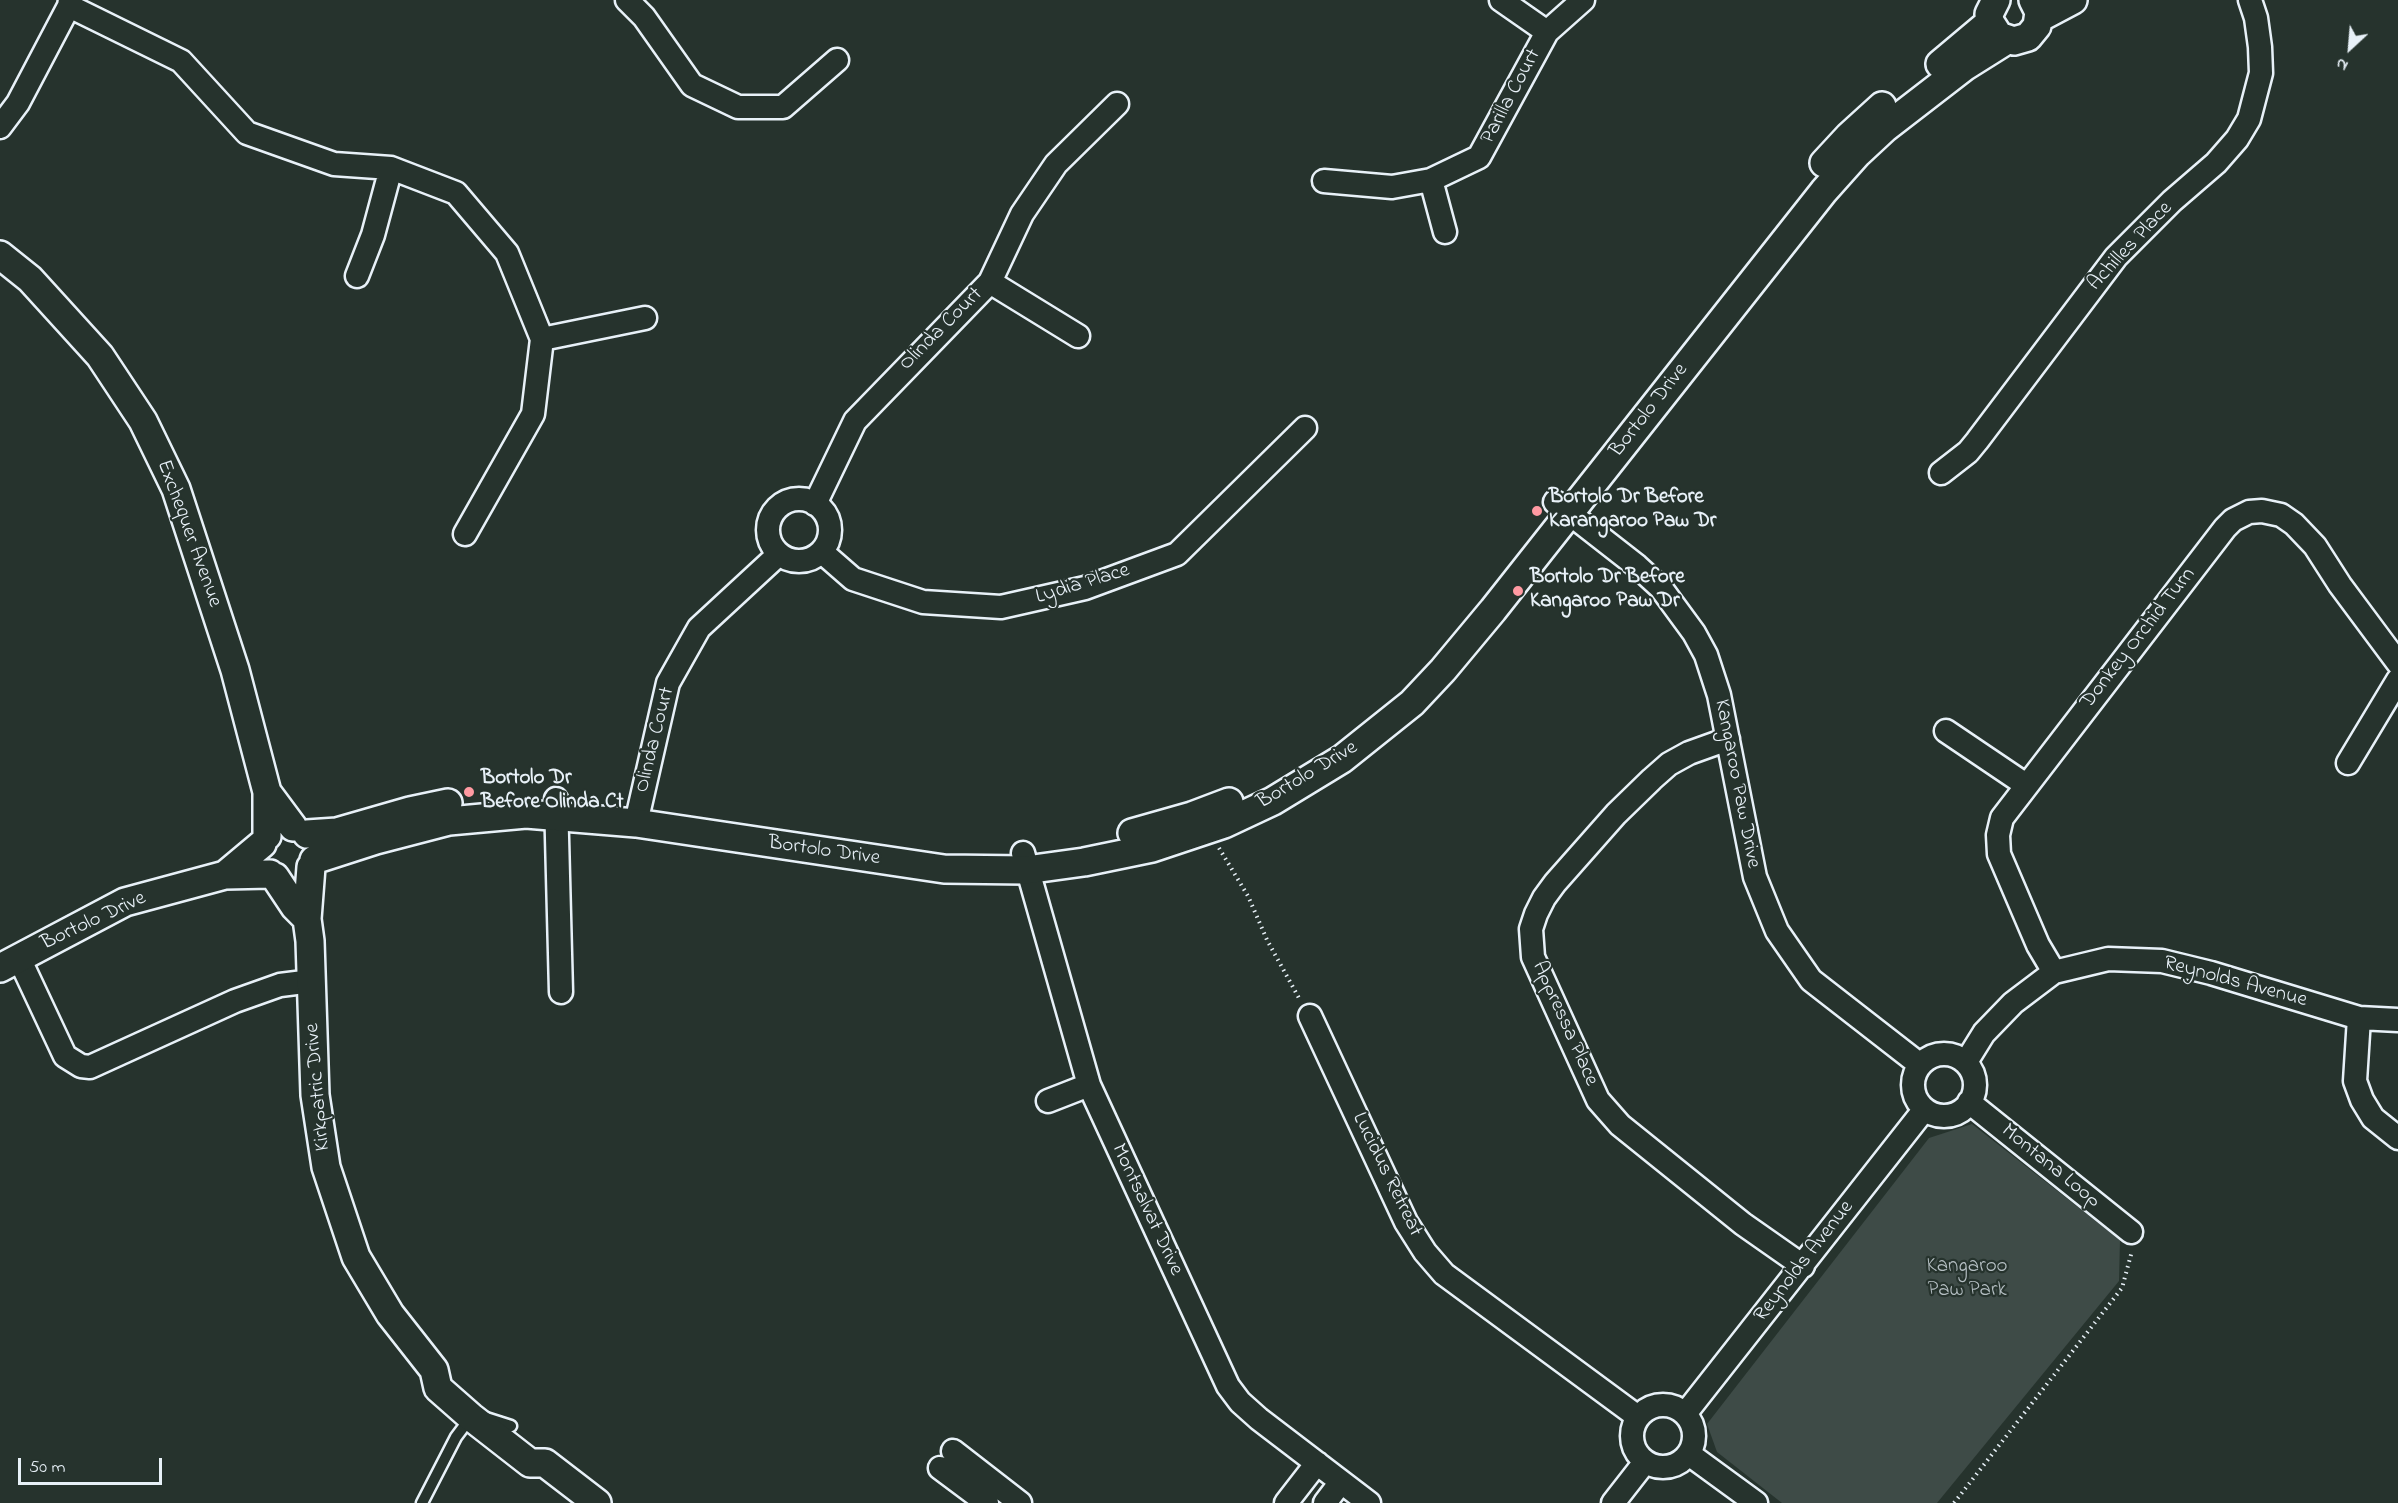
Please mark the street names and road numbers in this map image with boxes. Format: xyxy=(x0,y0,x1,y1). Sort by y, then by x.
street label: Parilla Court xyxy=(1476,45,1548,149)
street label: Achilles Place xyxy=(2083,197,2179,297)
street label: Olinda Court xyxy=(895,283,989,377)
street label: Bortolo Drive xyxy=(1605,359,1695,463)
street label: Exchequer Avenue xyxy=(150,457,226,611)
street label: Lydia Place xyxy=(1033,559,1133,611)
street label: Donkey Orchid Turn xyxy=(2076,563,2202,715)
street label: Olinda Court xyxy=(631,685,681,795)
street label: Kangaroo Paw Drive xyxy=(1707,697,1765,871)
street label: Bortolo Drive xyxy=(1253,736,1363,816)
street label: Bortolo Drive xyxy=(767,832,881,872)
street label: Bortolo Drive xyxy=(38,887,150,957)
street label: Reynolds Avenue xyxy=(2161,952,2309,1014)
street label: Appressa Place xyxy=(1525,958,1603,1090)
street label: Kirkpatric Drive xyxy=(301,1022,337,1152)
street label: Lucidus Retreat xyxy=(1345,1109,1427,1241)
street label: Montana Loop xyxy=(1995,1119,2105,1215)
street label: Montsalvat Drive xyxy=(1105,1140,1187,1280)
street label: Reynolds Avenue xyxy=(1750,1196,1860,1328)

